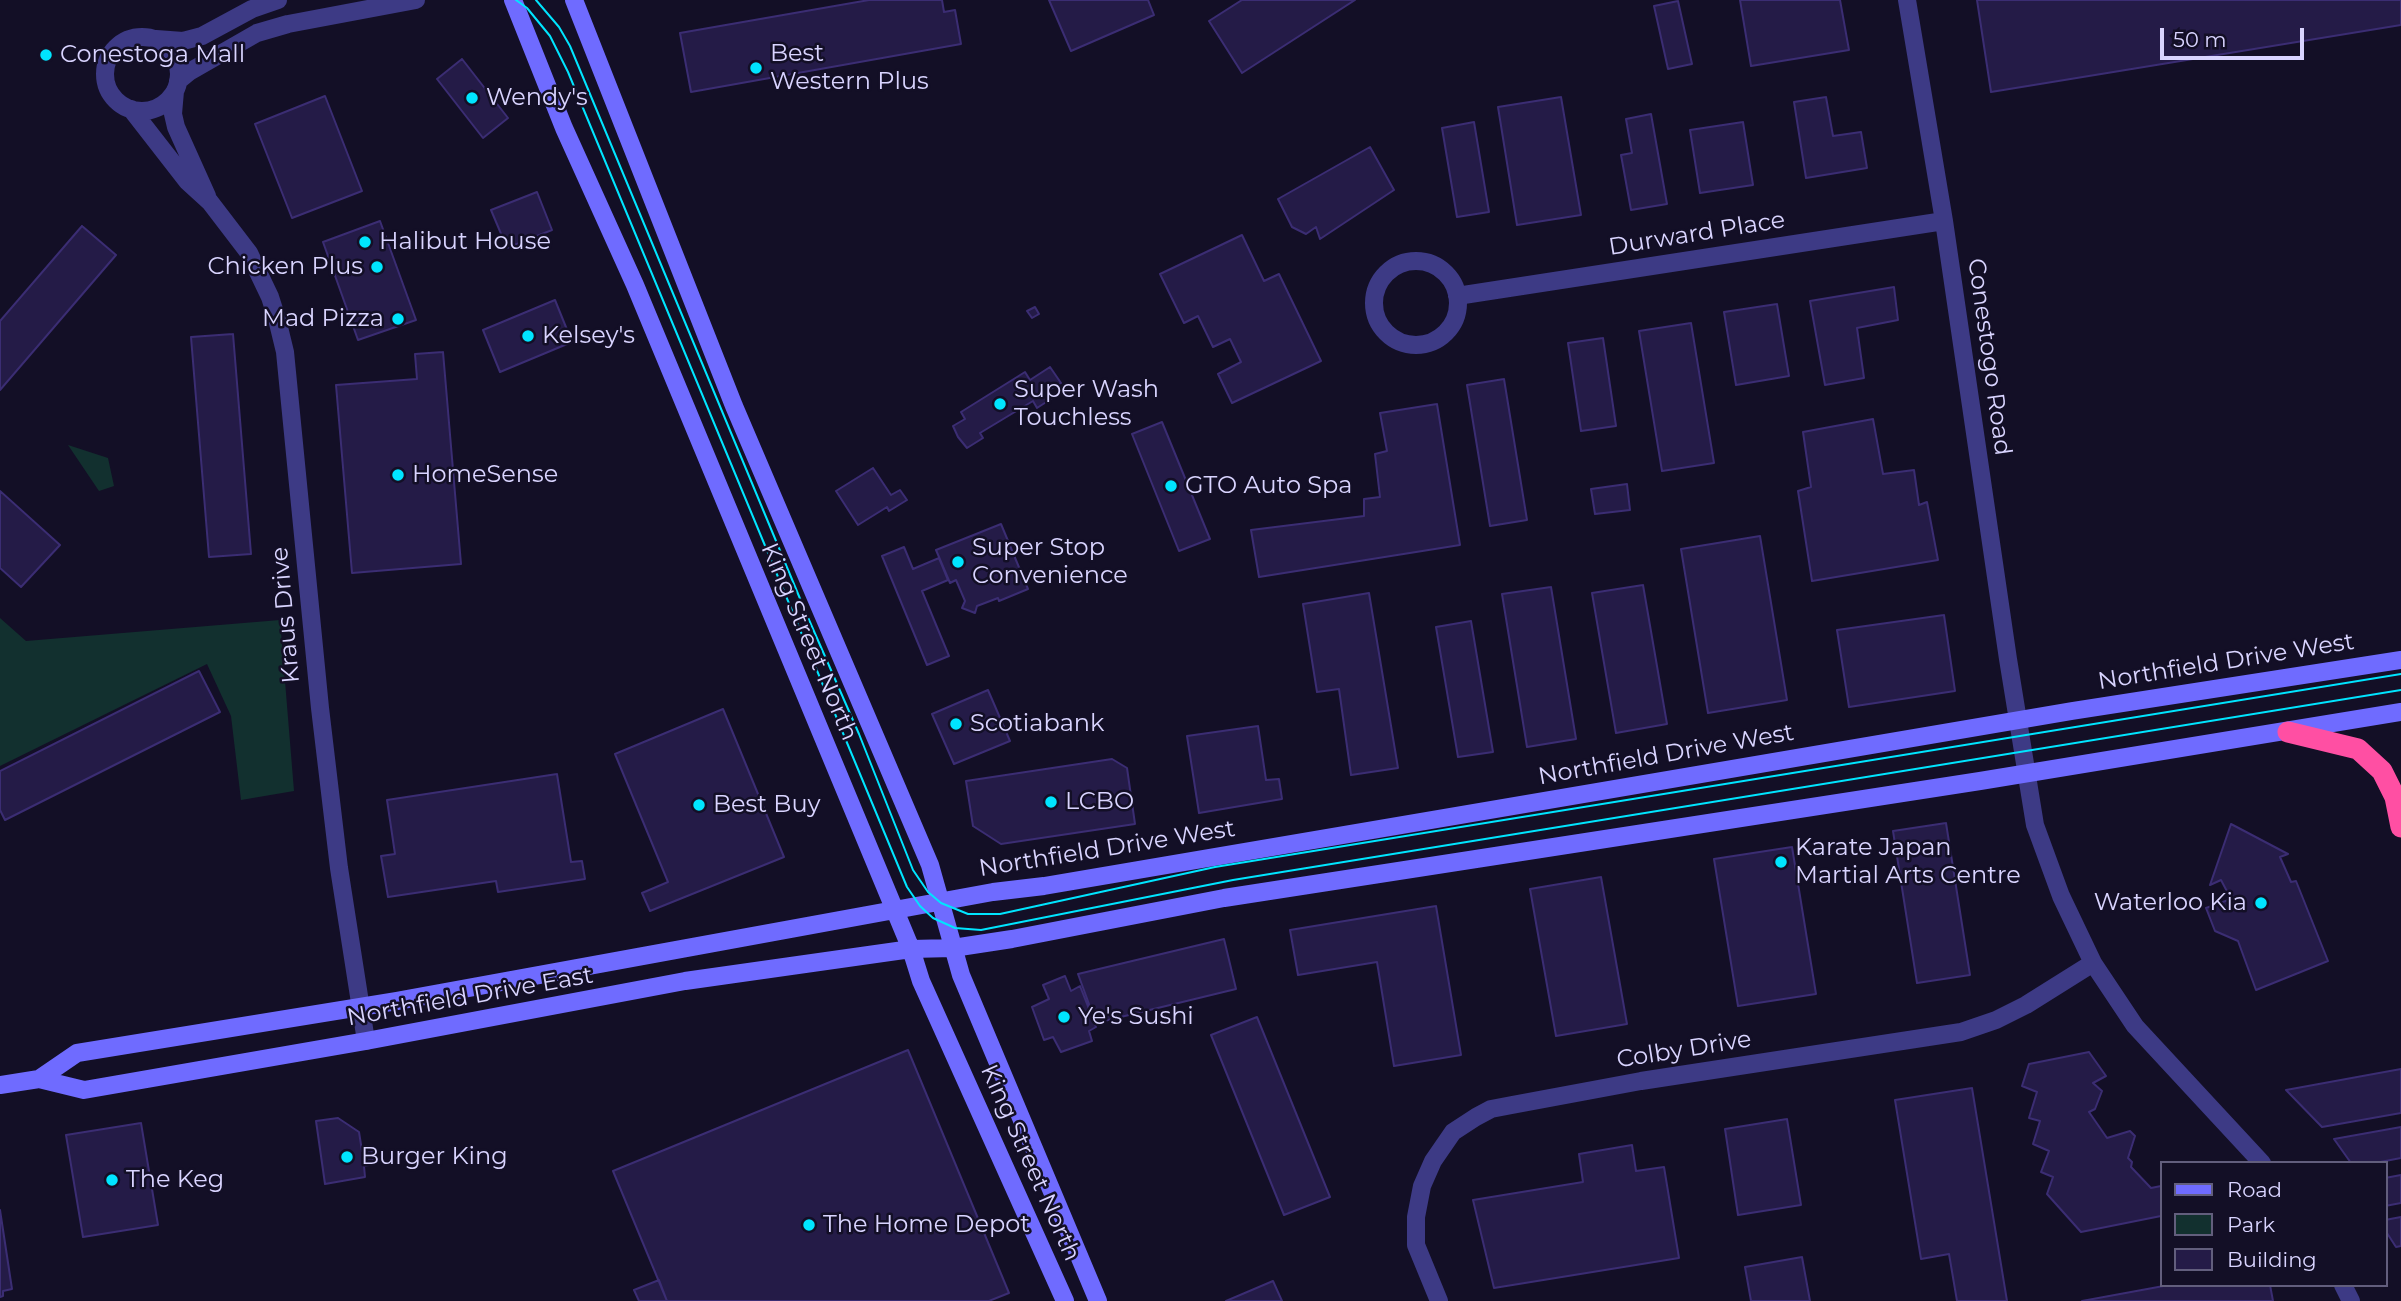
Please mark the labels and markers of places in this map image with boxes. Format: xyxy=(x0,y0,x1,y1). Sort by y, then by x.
place label: Best Western Plus xyxy=(770,40,929,96)
place label: Conestoga Mall xyxy=(60,41,245,69)
marker: Conestoga Mall xyxy=(38,47,54,63)
marker: Best Western Plus xyxy=(748,60,764,76)
place label: Wendy's xyxy=(486,84,588,112)
marker: Wendy's xyxy=(464,90,480,106)
place label: Halibut House xyxy=(379,228,551,256)
marker: Halibut House xyxy=(357,234,373,250)
place label: Chicken Plus xyxy=(208,253,363,281)
marker: Chicken Plus xyxy=(369,259,385,275)
place label: Mad Pizza xyxy=(262,305,384,333)
marker: Mad Pizza xyxy=(390,311,406,327)
place label: Kelsey's xyxy=(542,322,635,350)
marker: Kelsey's xyxy=(520,328,536,344)
place label: Super Wash Touchless xyxy=(1014,376,1159,432)
marker: Super Wash Touchless xyxy=(992,396,1008,412)
place label: HomeSense xyxy=(412,461,558,489)
marker: HomeSense xyxy=(390,467,406,483)
place label: GTO Auto Spa xyxy=(1185,472,1352,500)
marker: GTO Auto Spa xyxy=(1163,478,1179,494)
place label: Super Stop Convenience xyxy=(972,534,1128,590)
marker: Super Stop Convenience xyxy=(950,554,966,570)
place label: Scotiabank xyxy=(970,710,1104,738)
marker: Scotiabank xyxy=(948,716,964,732)
place label: LCBO xyxy=(1065,788,1134,816)
place label: Best Buy xyxy=(713,791,820,819)
marker: LCBO xyxy=(1043,794,1059,810)
marker: Best Buy xyxy=(691,797,707,813)
place label: Karate Japan Martial Arts Centre xyxy=(1795,834,2021,890)
marker: Karate Japan Martial Arts Centre xyxy=(1773,854,1789,870)
place label: Waterloo Kia xyxy=(2094,889,2247,917)
marker: Waterloo Kia xyxy=(2253,895,2269,911)
place label: Ye's Sushi xyxy=(1078,1003,1194,1031)
marker: Ye's Sushi xyxy=(1056,1009,1072,1025)
place label: Burger King xyxy=(361,1143,508,1171)
marker: Burger King xyxy=(339,1149,355,1165)
place label: The Keg xyxy=(126,1166,224,1194)
marker: The Keg xyxy=(104,1172,120,1188)
place label: The Home Depot xyxy=(823,1211,1030,1239)
marker: The Home Depot xyxy=(801,1217,817,1233)

